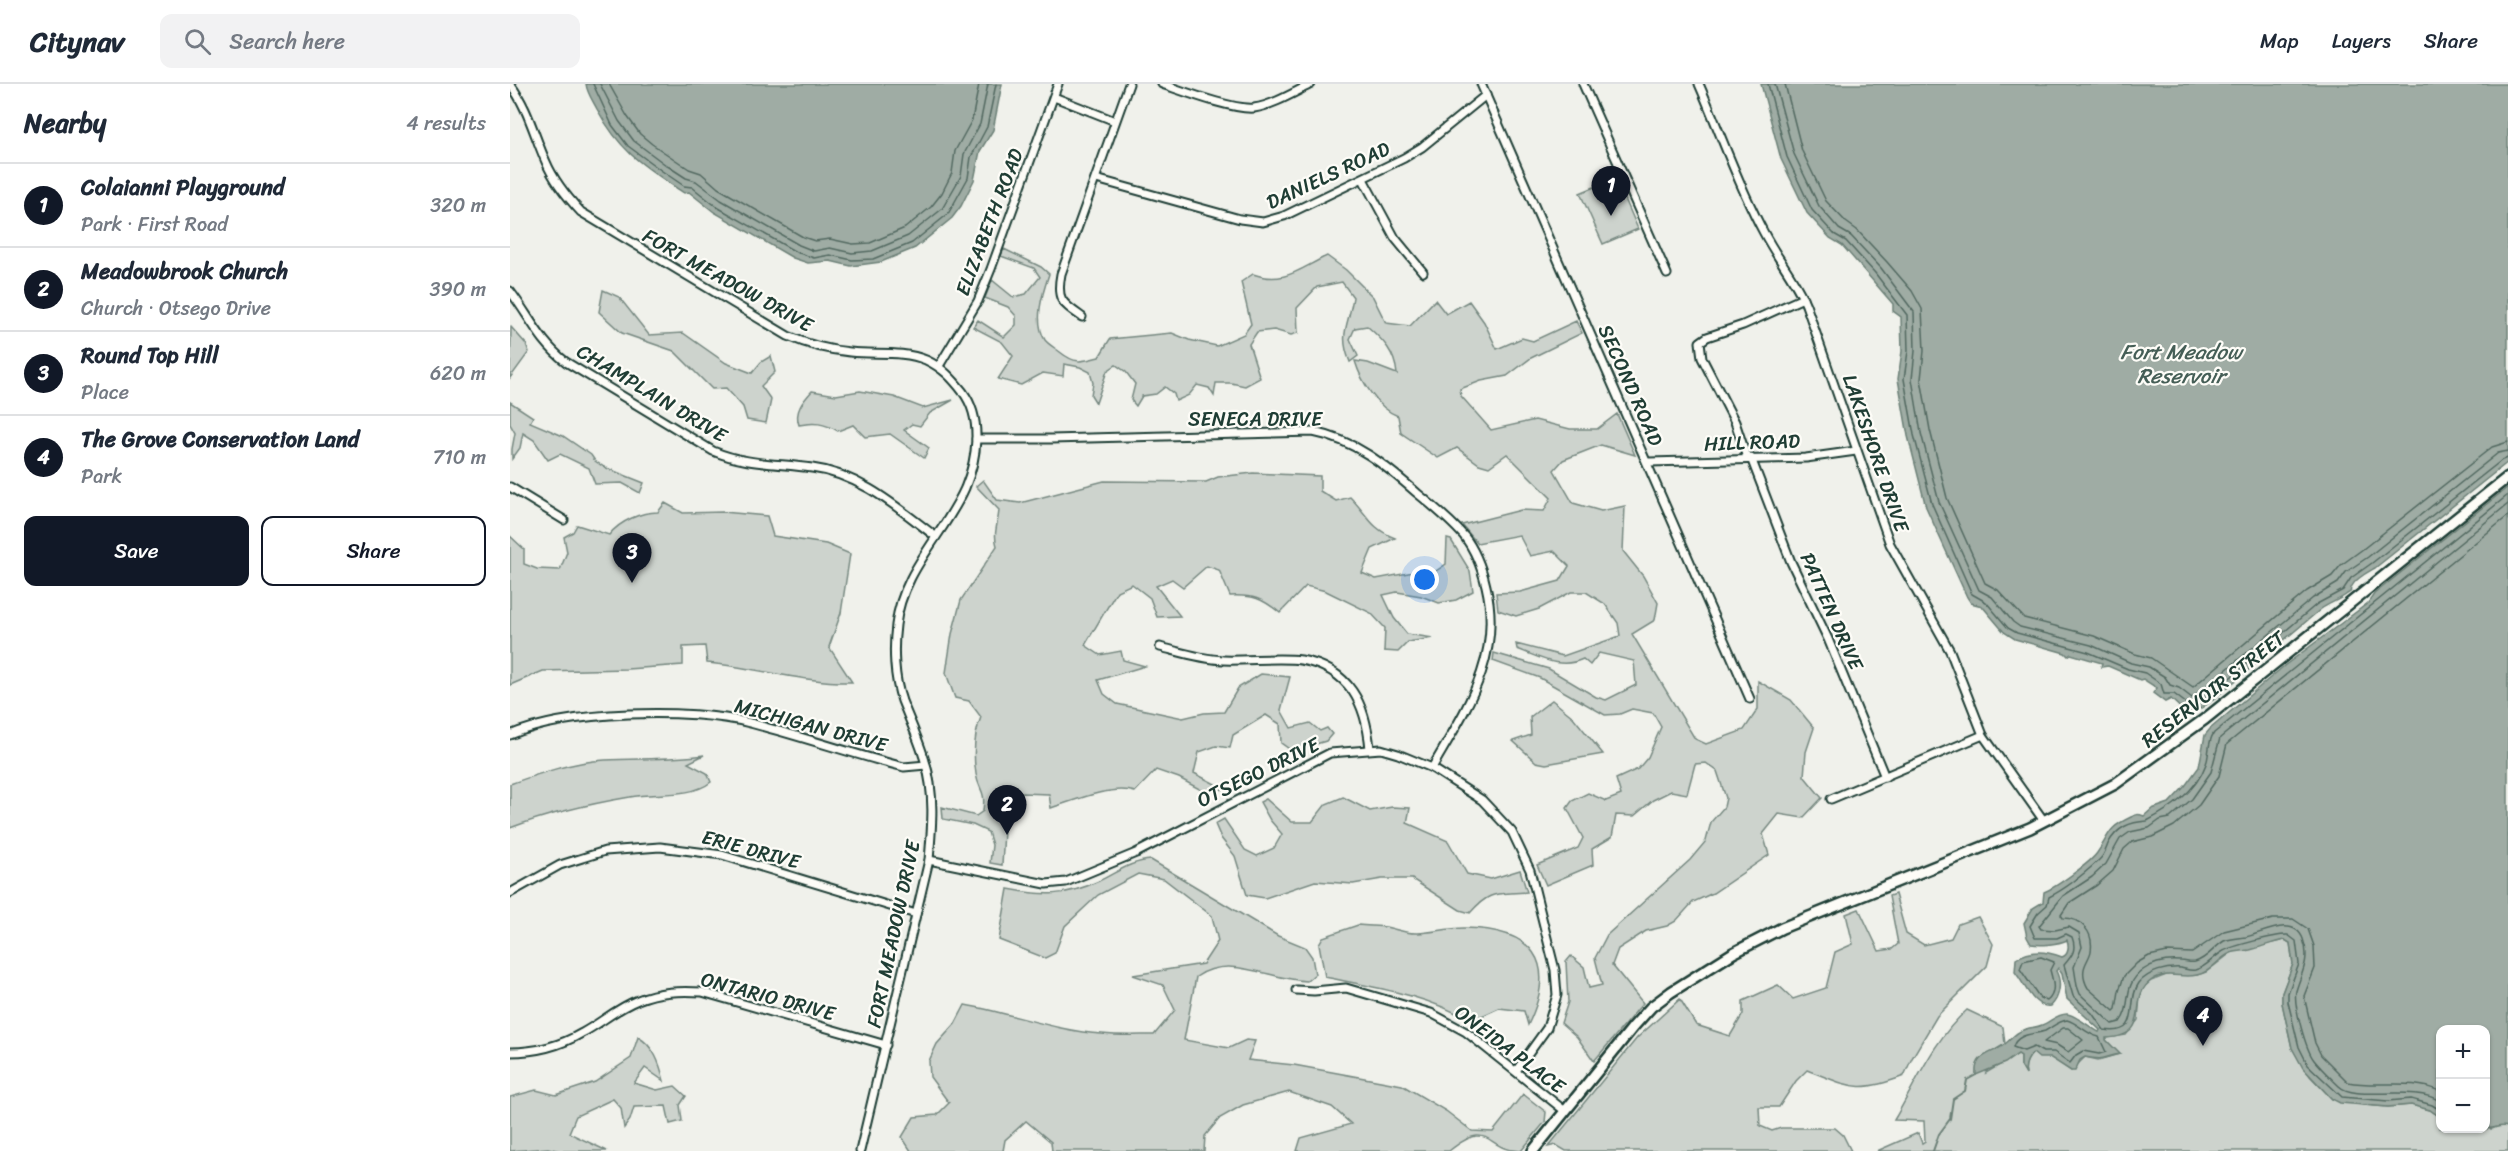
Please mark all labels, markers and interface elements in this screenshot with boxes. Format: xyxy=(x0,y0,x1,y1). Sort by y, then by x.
search box xyxy=(160,14,580,68)
text: Citynav xyxy=(30,17,124,66)
text: Search here xyxy=(229,22,345,61)
text: Map xyxy=(2260,22,2299,60)
text: Layers xyxy=(2332,22,2391,60)
text: Share xyxy=(2424,22,2478,60)
icon: search xyxy=(181,25,214,58)
text: Nearby xyxy=(24,100,106,146)
text: 4 results xyxy=(406,106,486,141)
street label: DANIELS ROAD xyxy=(1260,131,1396,220)
street label: ELIZABETH ROAD xyxy=(945,143,1034,301)
pin: 1 xyxy=(1592,166,1630,216)
text: Colaianni Playground xyxy=(81,168,285,207)
text: 1 xyxy=(39,188,48,223)
text: 320 m xyxy=(430,188,486,223)
text: Park · First Road xyxy=(81,207,228,242)
street label: FORT MEADOW DRIVE xyxy=(636,219,821,343)
text: Meadowbrook Church xyxy=(81,252,288,291)
text: 2 xyxy=(38,272,49,307)
text: 390 m xyxy=(430,272,486,307)
text: Church · Otsego Drive xyxy=(81,291,271,326)
street label: SECOND ROAD xyxy=(1588,318,1673,452)
water label: Fort Meadow Reservoir xyxy=(2121,333,2244,395)
street label: CHAMPLAIN DRIVE xyxy=(570,334,736,453)
text: Round Top Hill xyxy=(81,336,219,375)
text: 3 xyxy=(38,356,49,391)
text: 620 m xyxy=(430,356,486,391)
street label: LAKESHORE DRIVE xyxy=(1832,369,1920,539)
text: Place xyxy=(81,375,129,410)
street label: SENECA DRIVE xyxy=(1188,402,1324,437)
text: The Grove Conservation Land xyxy=(81,420,359,459)
street label: HILL ROAD xyxy=(1704,423,1801,462)
text: 4 xyxy=(37,440,50,475)
text: 710 m xyxy=(433,440,486,475)
text: Park xyxy=(81,459,122,494)
button: Save xyxy=(24,516,249,586)
button: Share xyxy=(261,516,486,586)
pin: 3 xyxy=(612,534,652,583)
street label: PATTEN DRIVE xyxy=(1790,547,1874,678)
your location xyxy=(1410,565,1439,594)
street label: RESERVOIR STREET xyxy=(2134,621,2294,757)
street label: MICHIGAN DRIVE xyxy=(731,688,893,763)
street label: OTSEGO DRIVE xyxy=(1191,727,1328,817)
pin: 2 xyxy=(988,786,1026,835)
street label: ERIE DRIVE xyxy=(698,820,806,880)
street label: FORT MEADOW DRIVE xyxy=(857,835,931,1031)
street label: ONTARIO DRIVE xyxy=(697,962,841,1032)
street label: ONEIDA PLACE xyxy=(1447,996,1574,1104)
pin: 4 xyxy=(2184,996,2222,1046)
map controls xyxy=(2436,1025,2490,1133)
button: + xyxy=(2436,1025,2490,1079)
button: − xyxy=(2436,1079,2490,1133)

